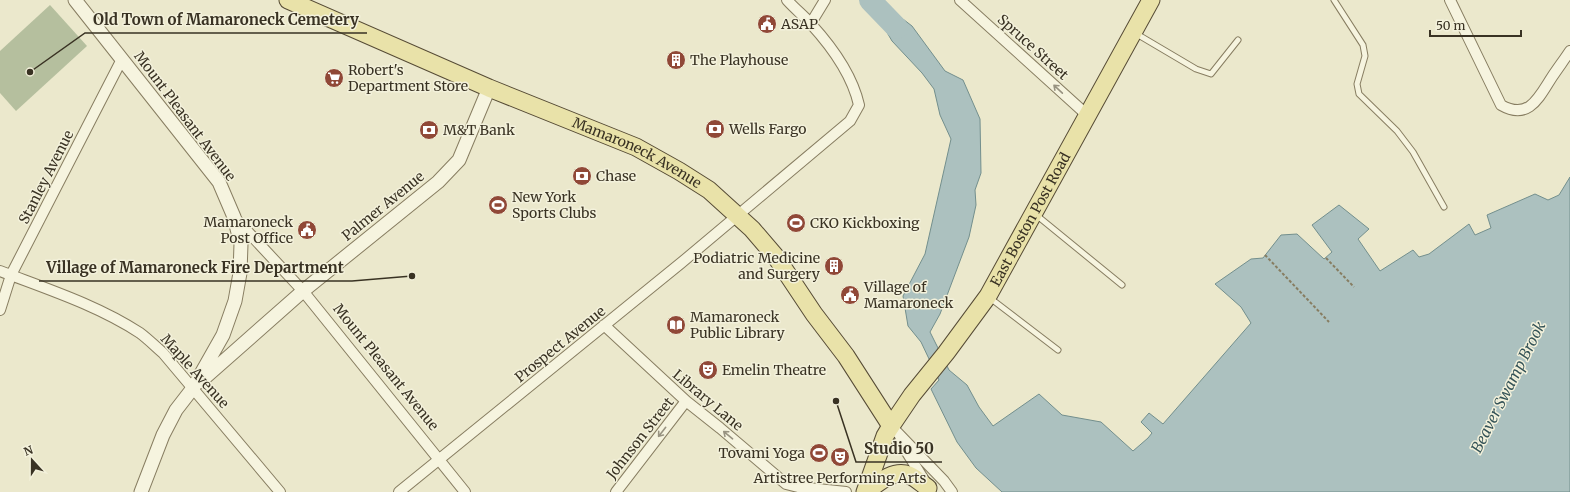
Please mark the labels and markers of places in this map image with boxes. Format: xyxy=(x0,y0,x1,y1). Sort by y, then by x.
callout: Old Town of Mamaroneck Cemetery xyxy=(85,6,367,33)
public building icon: ASAP xyxy=(756,13,778,35)
place label: ASAP xyxy=(780,15,818,33)
building icon: The Playhouse xyxy=(665,49,687,71)
place label: The Playhouse xyxy=(690,51,788,69)
place label: Robert's Department Store xyxy=(348,61,468,95)
supermarket icon: Robert's Department Store xyxy=(323,67,345,89)
bank icon: Wells Fargo xyxy=(704,118,726,140)
bank icon: M&T Bank xyxy=(418,119,440,141)
place label: Wells Fargo xyxy=(728,120,806,138)
place label: M&T Bank xyxy=(443,121,515,139)
bank icon: Chase xyxy=(571,165,593,187)
place label: Chase xyxy=(596,167,636,185)
place label: New York Sports Clubs xyxy=(512,188,597,222)
sports icon: New York Sports Clubs xyxy=(487,194,509,216)
sports icon: CKO Kickboxing xyxy=(785,212,807,234)
place label: Mamaroneck Post Office xyxy=(204,213,293,247)
place label: CKO Kickboxing xyxy=(810,214,920,232)
public building icon: Mamaroneck Post Office xyxy=(296,219,318,241)
place label: Podiatric Medicine and Surgery xyxy=(693,249,821,283)
callout: Village of Mamaroneck Fire Department xyxy=(39,254,352,281)
building icon: Podiatric Medicine and Surgery xyxy=(823,255,845,277)
place label: Village of Mamaroneck xyxy=(863,278,954,312)
public building icon: Village of Mamaroneck xyxy=(839,284,861,306)
place label: Mamaroneck Public Library xyxy=(690,308,785,342)
library icon: Mamaroneck Public Library xyxy=(665,314,687,336)
theatre icon: Emelin Theatre xyxy=(697,359,719,381)
place label: Emelin Theatre xyxy=(722,361,826,379)
callout: Studio 50 xyxy=(856,435,942,462)
sports icon: Tovami Yoga xyxy=(808,442,830,464)
place label: Tovami Yoga xyxy=(718,444,805,462)
theatre icon: Artistree Performing Arts xyxy=(829,446,851,468)
place label: Artistree Performing Arts xyxy=(753,469,927,487)

